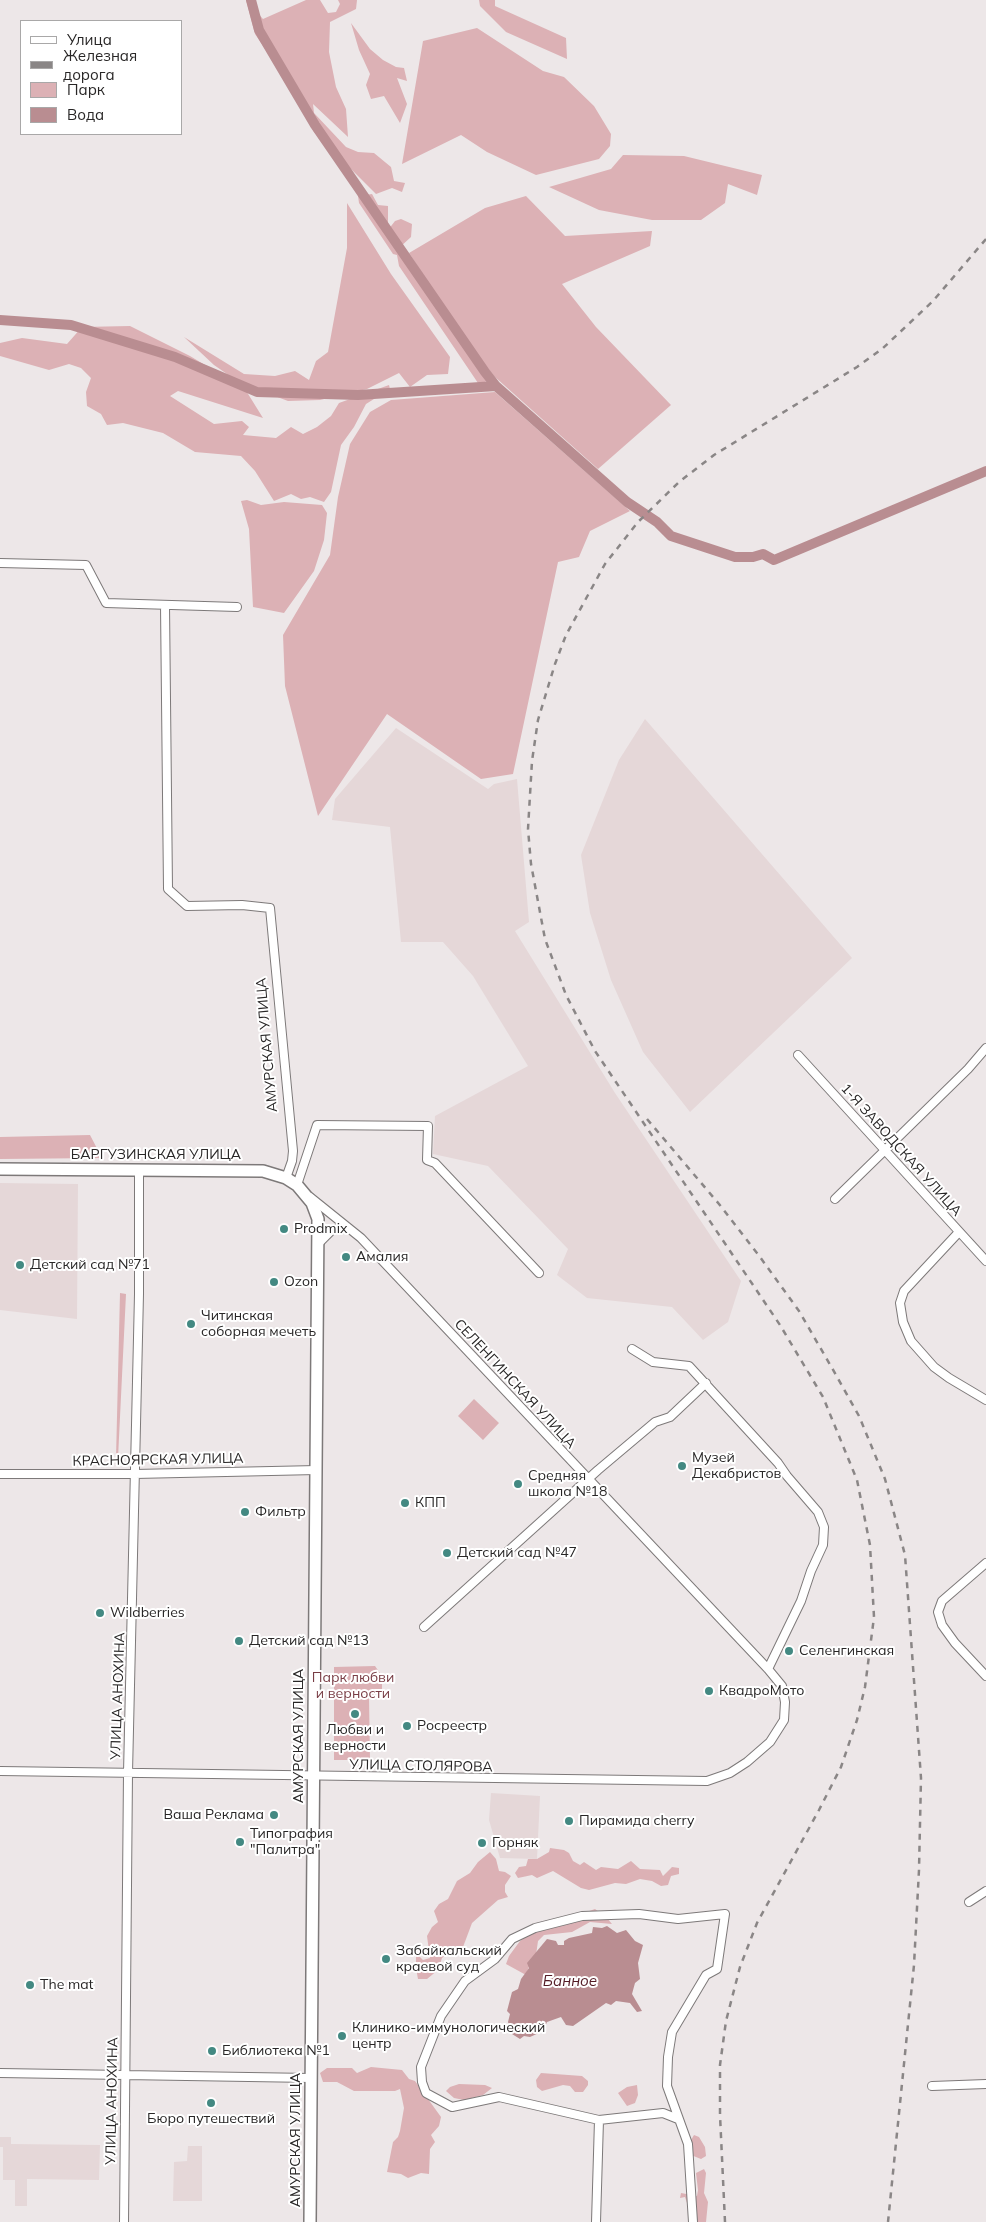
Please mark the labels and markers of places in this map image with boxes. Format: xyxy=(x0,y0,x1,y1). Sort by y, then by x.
place label: Prodmix xyxy=(294,1221,347,1237)
marker: Prodmix xyxy=(278,1223,290,1235)
place label: Амалия xyxy=(356,1249,408,1265)
marker: Амалия xyxy=(340,1251,352,1263)
place label: Детский сад №71 xyxy=(30,1257,150,1273)
marker: Детский сад №71 xyxy=(14,1259,26,1271)
place label: Ozon xyxy=(284,1274,318,1290)
marker: Ozon xyxy=(268,1276,280,1288)
place label: Читинская соборная мечеть xyxy=(201,1308,316,1340)
marker: Читинская соборная мечеть xyxy=(185,1318,197,1330)
place label: Музей Декабристов xyxy=(692,1450,781,1482)
marker: Музей Декабристов xyxy=(676,1460,688,1472)
place label: Средняя школа №18 xyxy=(528,1468,607,1500)
marker: Средняя школа №18 xyxy=(512,1478,524,1490)
place label: КПП xyxy=(415,1495,446,1511)
marker: КПП xyxy=(399,1497,411,1509)
place label: Фильтр xyxy=(255,1504,306,1520)
marker: Фильтр xyxy=(239,1506,251,1518)
place label: Детский сад №47 xyxy=(457,1545,577,1561)
marker: Детский сад №47 xyxy=(441,1547,453,1559)
place label: Wildberries xyxy=(110,1605,185,1621)
marker: Wildberries xyxy=(94,1607,106,1619)
place label: Детский сад №13 xyxy=(249,1633,369,1649)
marker: Детский сад №13 xyxy=(233,1635,245,1647)
place label: Селенгинская xyxy=(799,1643,894,1659)
marker: Селенгинская xyxy=(783,1645,795,1657)
place label: КвадроМото xyxy=(719,1683,804,1699)
marker: КвадроМото xyxy=(703,1685,715,1697)
marker: Любви и верности xyxy=(349,1708,361,1720)
place label: Росреестр xyxy=(417,1718,487,1734)
marker: Росреестр xyxy=(401,1720,413,1732)
place label: Любви и верности xyxy=(324,1722,386,1754)
place label: Ваша Реклама xyxy=(163,1807,264,1823)
marker: Ваша Реклама xyxy=(268,1809,280,1821)
place label: Пирамида cherry xyxy=(579,1813,694,1829)
marker: Пирамида cherry xyxy=(563,1815,575,1827)
place label: Типография "Палитра" xyxy=(250,1826,333,1858)
place label: Горняк xyxy=(492,1835,538,1851)
marker: Типография "Палитра" xyxy=(234,1836,246,1848)
marker: Горняк xyxy=(476,1837,488,1849)
place label: Забайкальский краевой суд xyxy=(396,1943,502,1975)
marker: Забайкальский краевой суд xyxy=(380,1953,392,1965)
place label: The mat xyxy=(40,1977,94,1993)
marker: The mat xyxy=(24,1979,36,1991)
place label: Клинико-иммунологический центр xyxy=(352,2020,545,2052)
marker: Клинико-иммунологический центр xyxy=(336,2030,348,2042)
place label: Библиотека №1 xyxy=(222,2043,330,2059)
marker: Библиотека №1 xyxy=(206,2045,218,2057)
marker: Бюро путешествий xyxy=(205,2097,217,2109)
place label: Бюро путешествий xyxy=(147,2111,275,2127)

